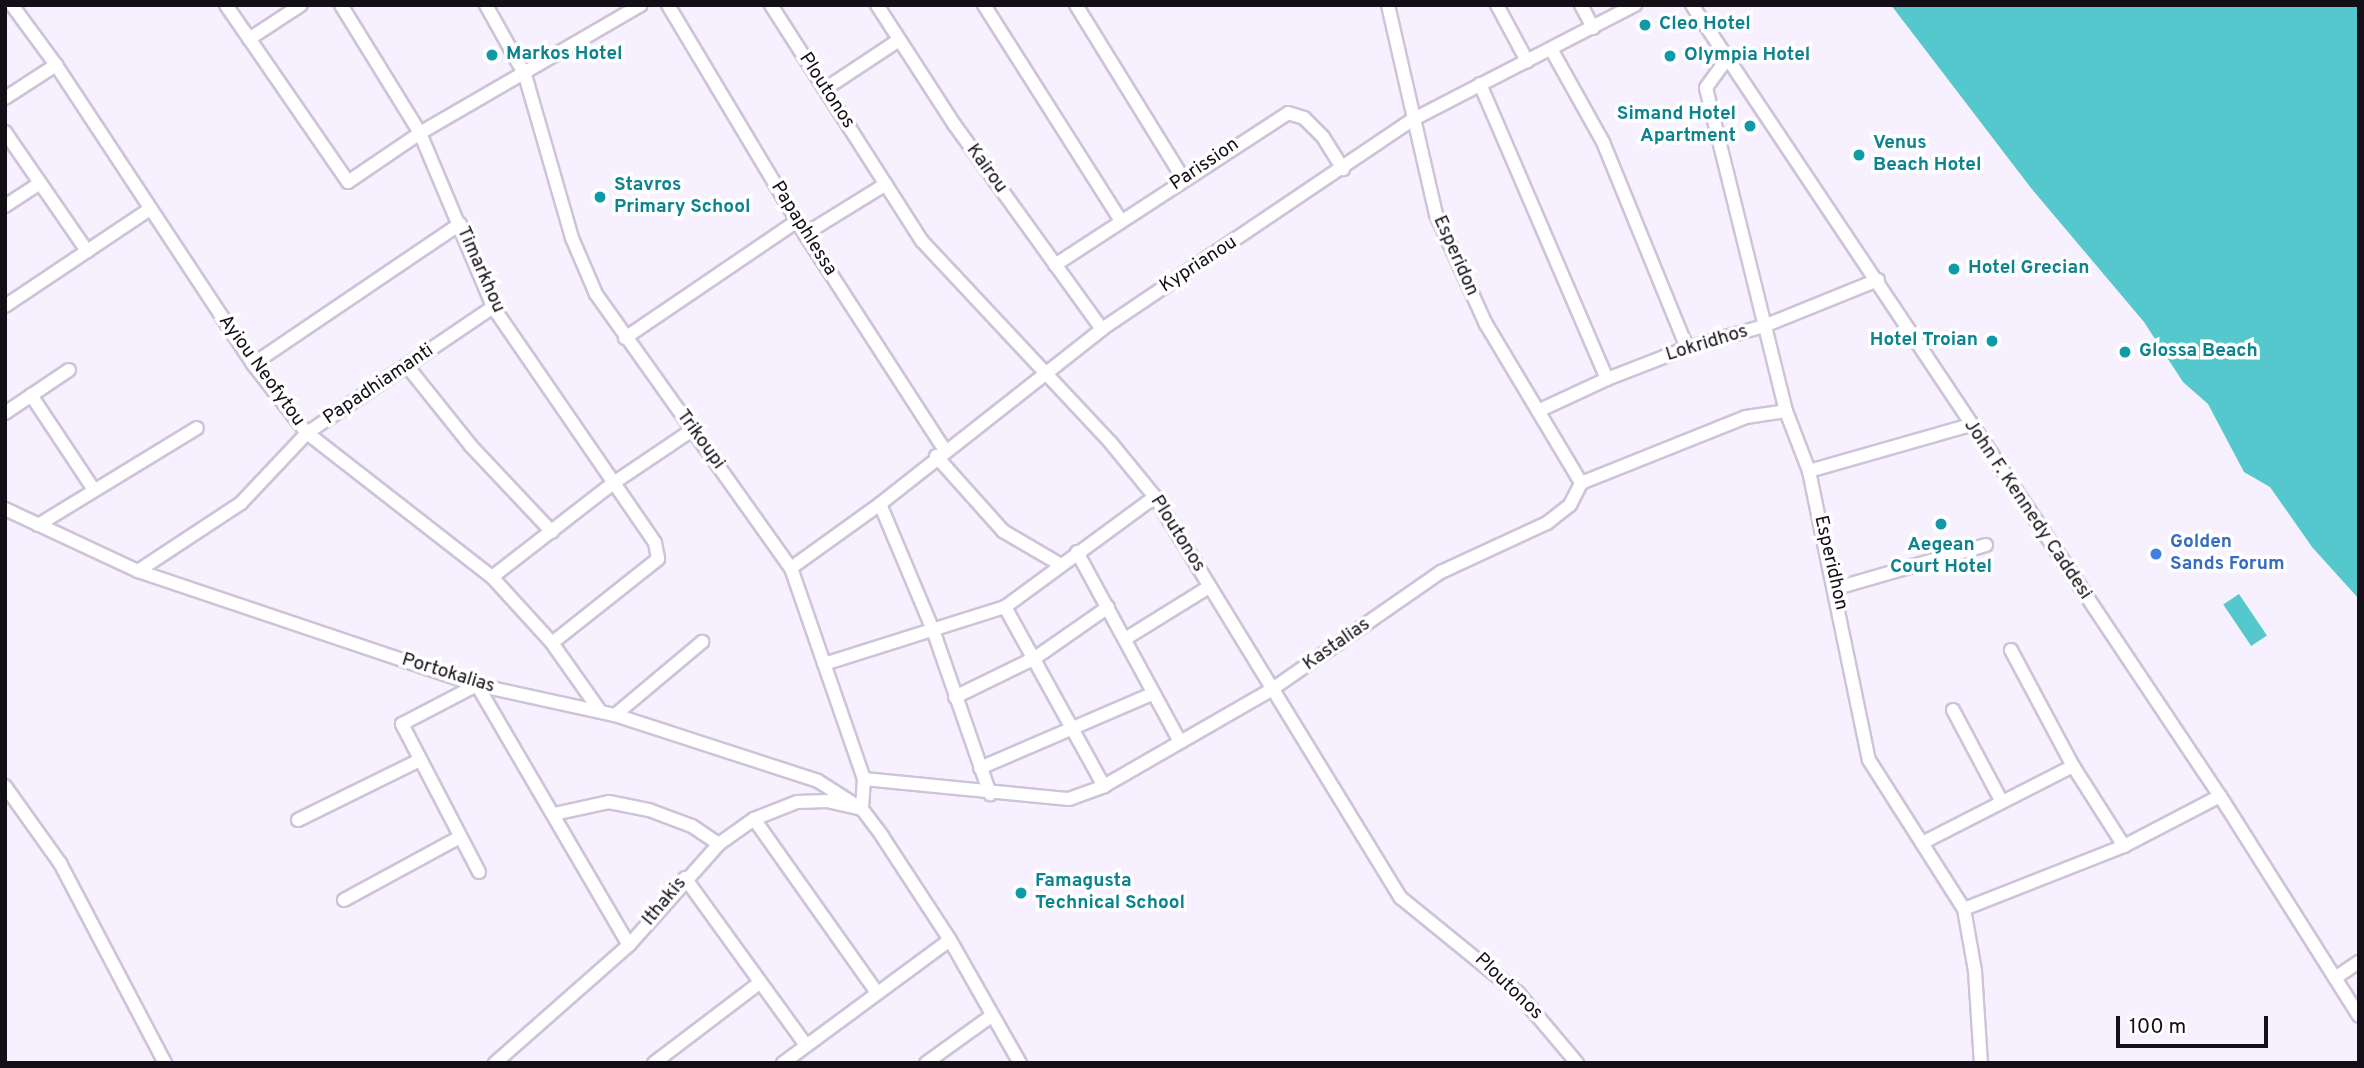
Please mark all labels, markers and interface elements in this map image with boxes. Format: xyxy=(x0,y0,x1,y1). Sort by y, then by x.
place label: Cleo Hotel xyxy=(1659,14,1751,36)
marker: Cleo Hotel xyxy=(1637,17,1653,33)
place label: Markos Hotel xyxy=(506,44,623,66)
place label: Olympia Hotel xyxy=(1684,45,1810,67)
marker: Markos Hotel xyxy=(484,47,500,63)
marker: Olympia Hotel xyxy=(1662,48,1678,64)
street label: Ploutonos xyxy=(793,49,859,133)
place label: Simand Hotel Apartment xyxy=(1617,104,1736,148)
marker: Simand Hotel Apartment xyxy=(1742,118,1758,134)
place label: Venus Beach Hotel xyxy=(1873,133,1981,177)
street label: Parission xyxy=(1166,134,1244,196)
street label: Kairou xyxy=(961,140,1011,198)
marker: Venus Beach Hotel xyxy=(1851,147,1867,163)
place label: Stavros Primary School xyxy=(614,175,750,219)
street label: Papaphlessa xyxy=(765,178,841,280)
marker: Stavros Primary School xyxy=(592,189,608,205)
street label: Esperidon xyxy=(1427,212,1483,300)
street label: Timarkhou xyxy=(451,223,509,317)
street label: Kyprianou xyxy=(1156,232,1242,298)
place label: Hotel Grecian xyxy=(1968,258,2089,280)
marker: Hotel Grecian xyxy=(1946,261,1962,277)
street label: Ayiou Neofytou xyxy=(213,311,309,431)
street label: Lokridhos xyxy=(1663,321,1751,367)
place label: Hotel Troian xyxy=(1870,330,1978,352)
marker: Hotel Troian xyxy=(1984,333,2000,349)
street label: Papadhiamanti xyxy=(320,340,438,430)
place label: Glossa Beach xyxy=(2139,341,2258,363)
marker: Glossa Beach xyxy=(2117,344,2133,360)
street label: Trikoupi xyxy=(671,406,729,474)
street label: John F. Kennedy Caddesi xyxy=(1958,415,2096,605)
street label: Ploutonos xyxy=(1145,491,1209,577)
street label: Esperidhon xyxy=(1808,513,1852,613)
marker: Aegean Court Hotel xyxy=(1933,516,1949,532)
place label: Golden Sands Forum xyxy=(2170,532,2285,576)
place label: Aegean Court Hotel xyxy=(1890,535,1992,579)
marker: Golden Sands Forum xyxy=(2148,546,2164,562)
street label: Kastalias xyxy=(1299,614,1375,676)
street label: Portokalias xyxy=(399,649,497,699)
place label: Famagusta Technical School xyxy=(1035,871,1185,915)
street label: Ithakis xyxy=(638,873,692,931)
marker: Famagusta Technical School xyxy=(1013,885,1029,901)
street label: Ploutonos xyxy=(1469,949,1547,1025)
scale bar xyxy=(2119,1002,2271,1046)
text: 100 m xyxy=(2129,1014,2186,1041)

